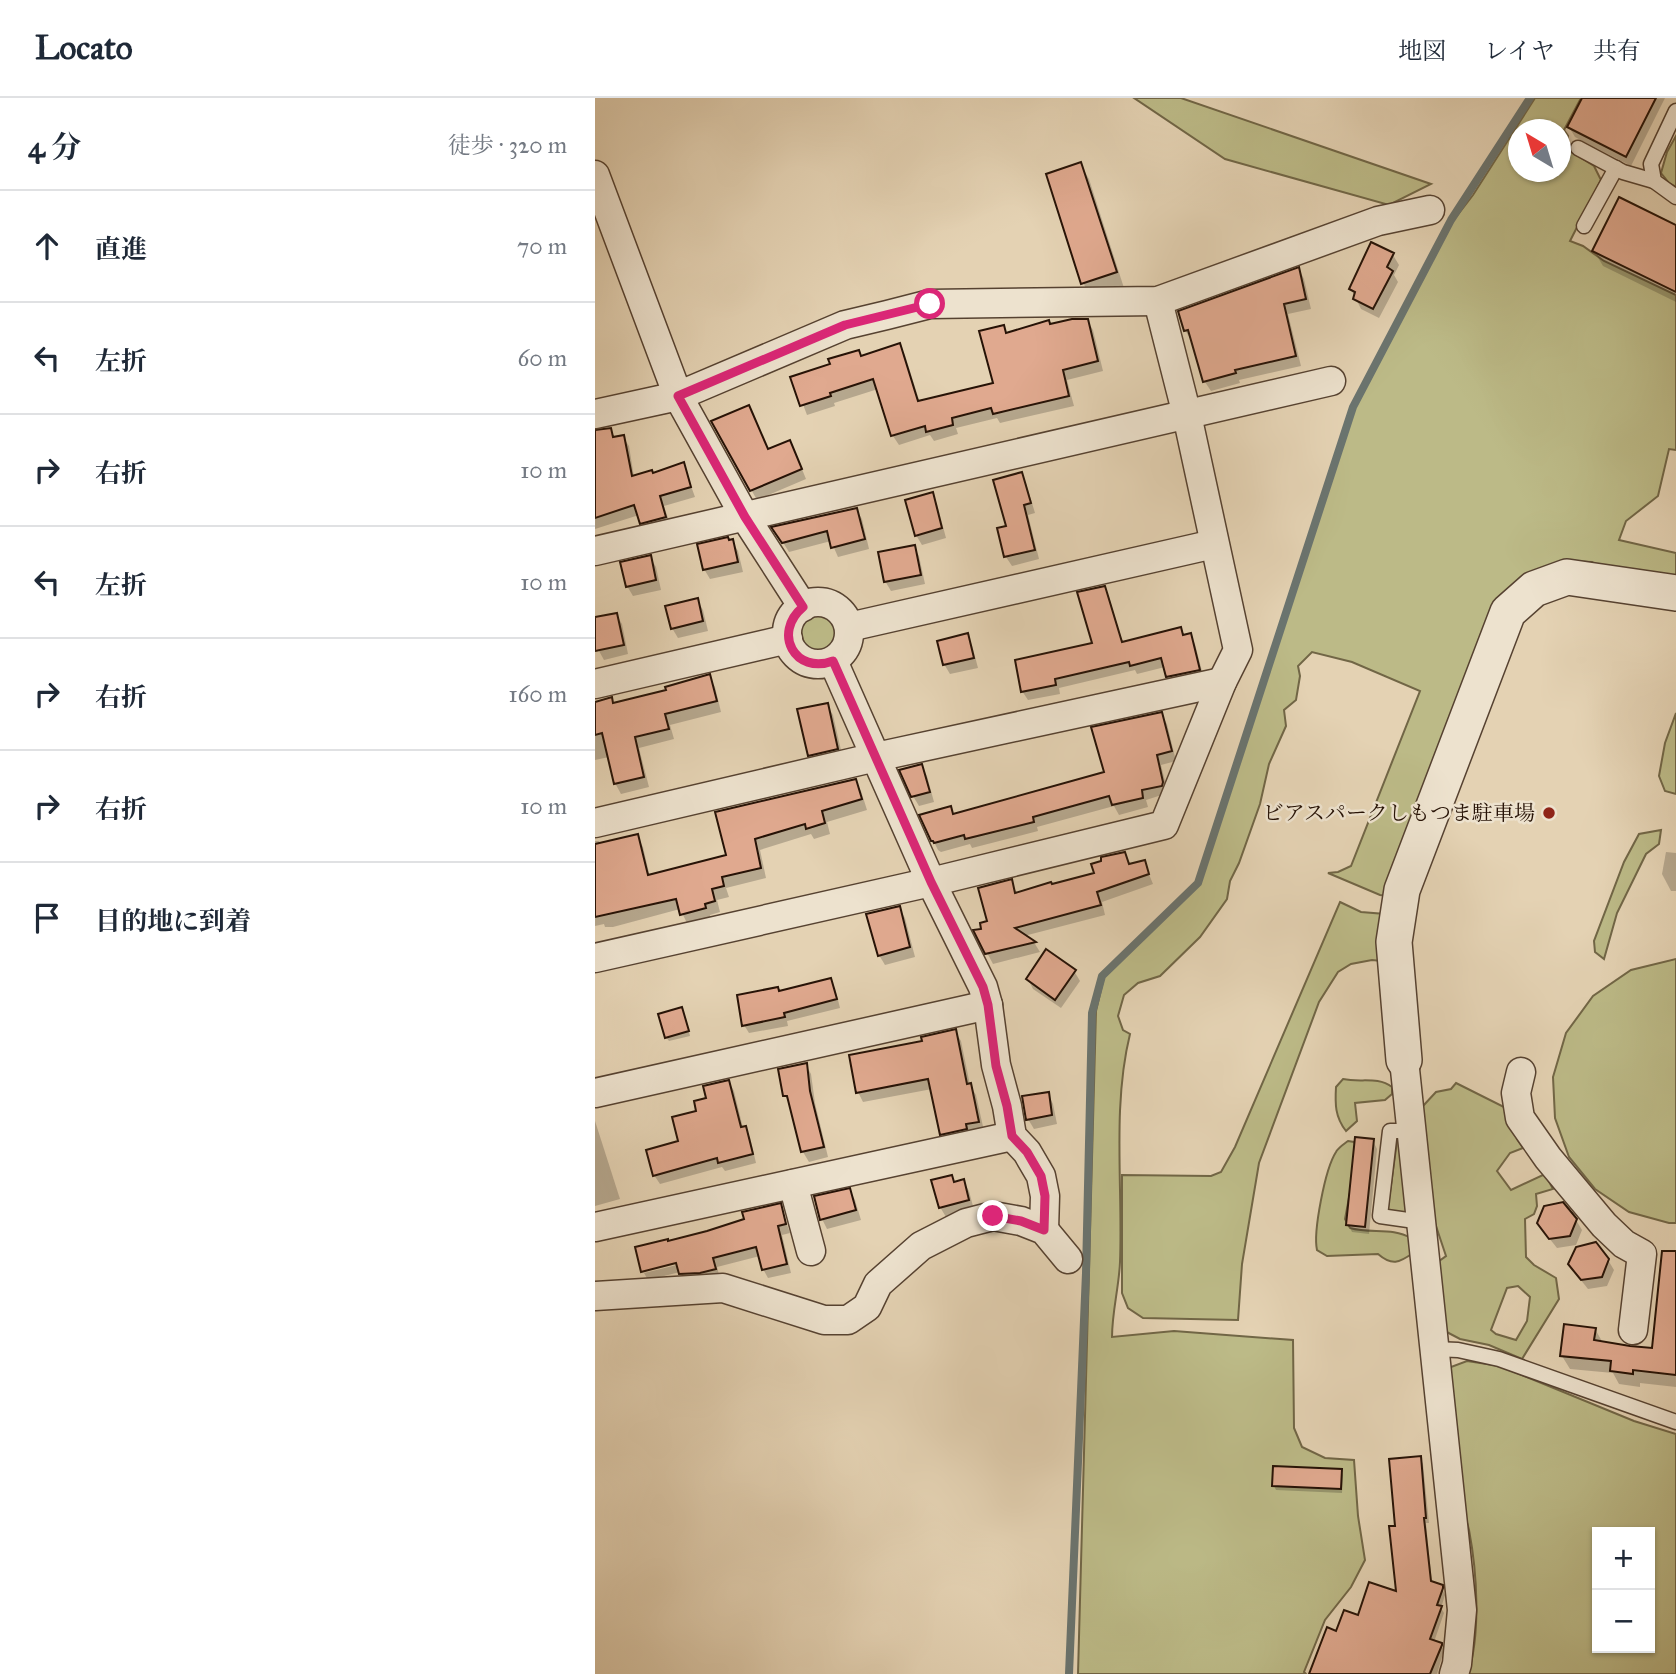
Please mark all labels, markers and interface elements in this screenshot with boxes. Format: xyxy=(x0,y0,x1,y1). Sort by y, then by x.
text: Locato xyxy=(35,28,133,68)
text: 地図 xyxy=(1398,36,1446,66)
text: レイヤ xyxy=(1484,36,1555,66)
text: 共有 xyxy=(1593,36,1641,66)
north arrow xyxy=(1508,119,1571,182)
text: 4 分 xyxy=(28,129,81,165)
text: 徒歩 · 320 m xyxy=(448,131,567,159)
icon: ahead xyxy=(28,227,66,265)
text: 70 m xyxy=(517,232,567,260)
text: 直進 xyxy=(95,233,147,265)
route start xyxy=(914,288,945,319)
icon: left xyxy=(28,339,66,377)
text: 60 m xyxy=(518,344,567,372)
text: 左折 xyxy=(95,345,147,377)
icon: right xyxy=(28,451,66,489)
text: 10 m xyxy=(520,456,567,484)
text: 右折 xyxy=(95,457,147,489)
icon: left xyxy=(28,563,66,601)
text: 10 m xyxy=(520,568,567,596)
text: 左折 xyxy=(95,569,147,601)
icon: right xyxy=(28,675,66,713)
text: 160 m xyxy=(509,680,567,708)
text: 右折 xyxy=(95,681,147,713)
icon: right xyxy=(28,787,66,825)
text: 10 m xyxy=(520,792,567,820)
text: 右折 xyxy=(95,793,147,825)
place label: ビアスパークしもつま駐車場 xyxy=(1263,800,1535,826)
marker: ビアスパークしもつま駐車場 xyxy=(1541,805,1557,821)
icon: arrive xyxy=(28,899,66,937)
text: 目的地に到着 xyxy=(95,905,251,937)
route end xyxy=(977,1200,1008,1231)
map controls xyxy=(1592,1527,1655,1653)
button: + xyxy=(1592,1527,1655,1590)
button: − xyxy=(1592,1590,1655,1653)

